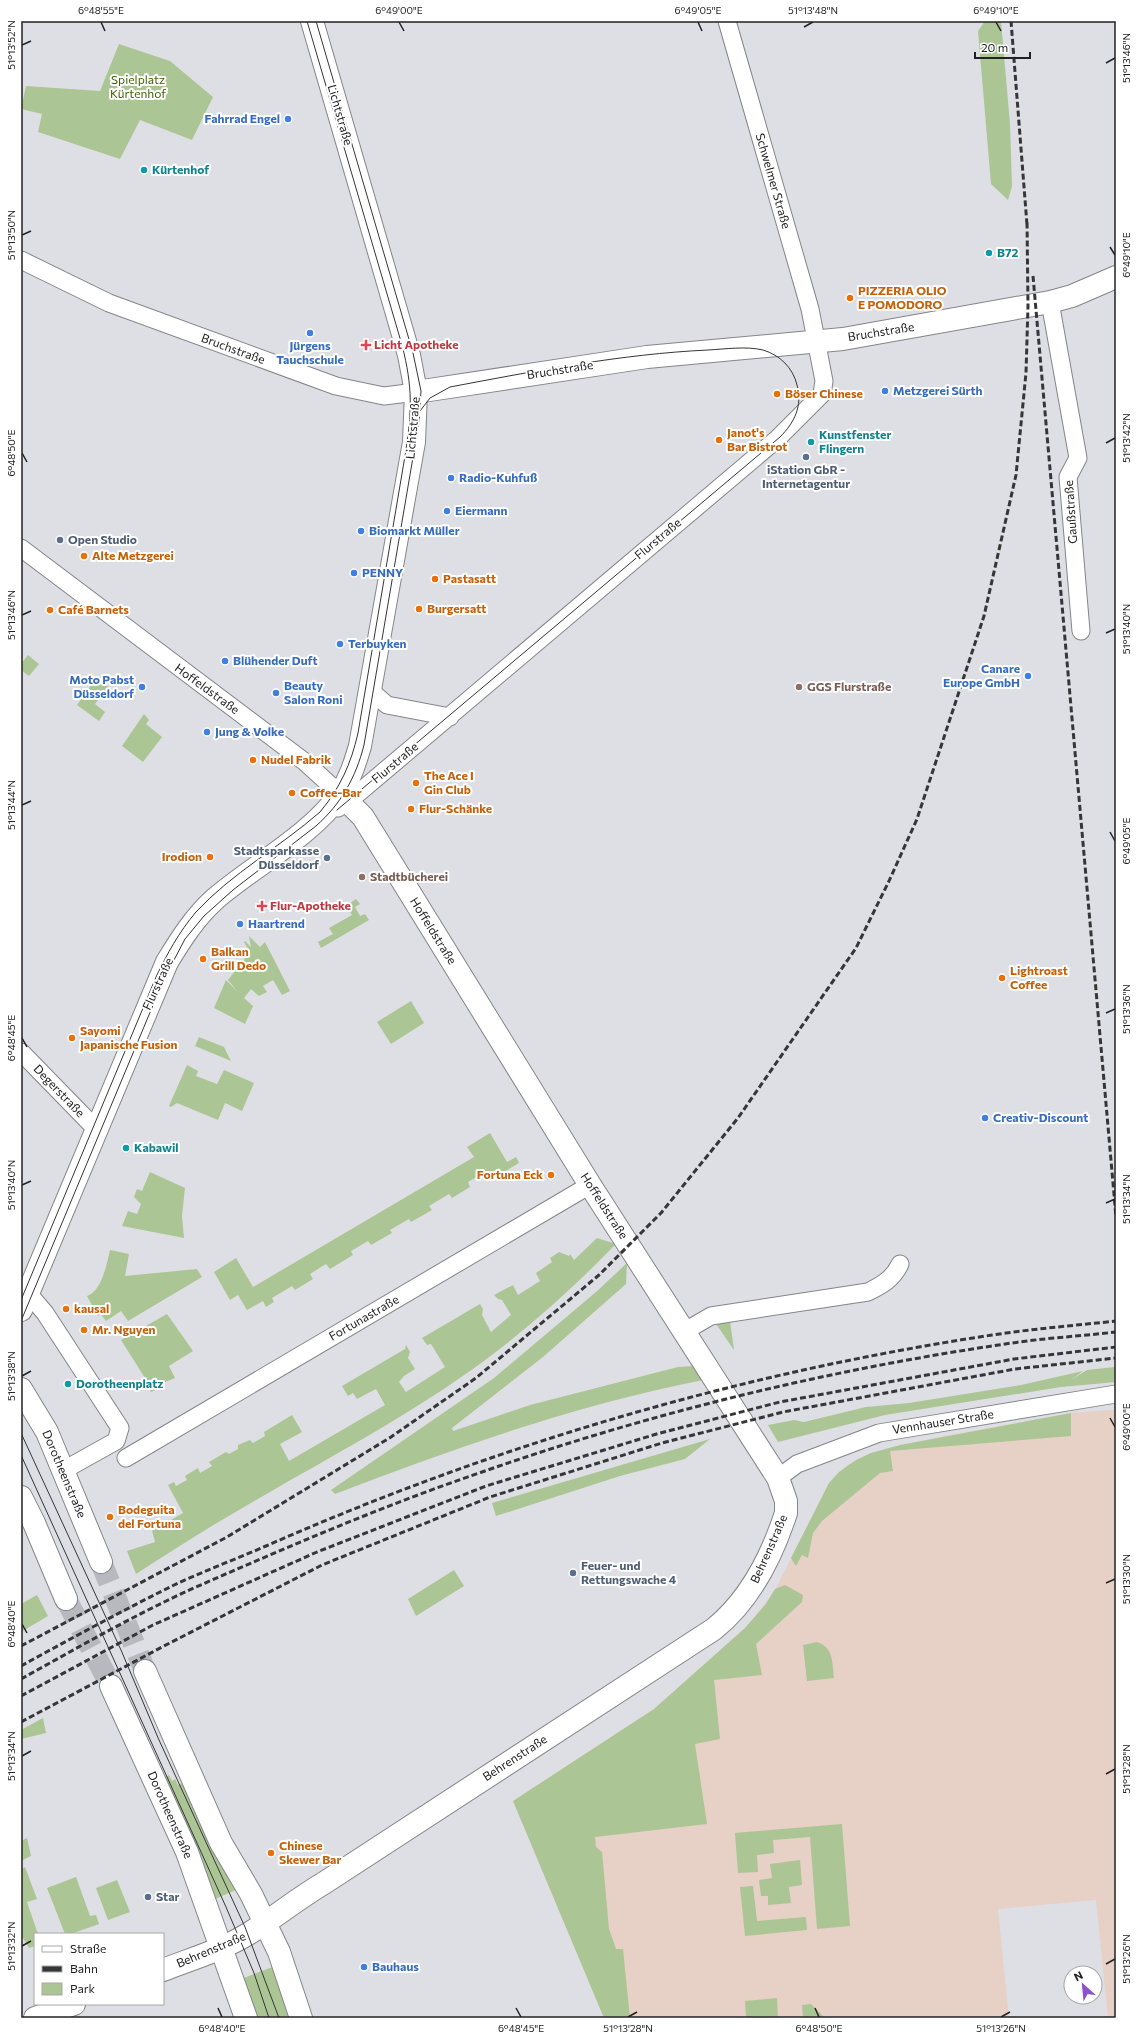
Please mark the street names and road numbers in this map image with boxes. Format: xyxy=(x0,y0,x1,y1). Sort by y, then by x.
street label: Lichtstraße xyxy=(326,83,356,147)
street label: Schwelmer Straße xyxy=(754,131,794,230)
street label: Bruchstraße xyxy=(847,319,915,343)
street label: Bruchstraße xyxy=(199,330,267,366)
street label: Bruchstraße xyxy=(526,357,594,381)
street label: Lichtstraße xyxy=(402,396,422,460)
street label: Gaußstraße xyxy=(1061,480,1079,544)
street label: Flurstraße xyxy=(631,515,683,562)
street label: Hoffeldstraße xyxy=(173,660,243,716)
street label: Flurstraße xyxy=(368,739,420,786)
street label: Hoffeldstraße xyxy=(408,894,460,966)
street label: Flurstraße xyxy=(139,955,175,1012)
street label: Degerstraße xyxy=(31,1061,88,1119)
street label: Hoffeldstraße xyxy=(578,1170,631,1241)
street label: Fortunastraße xyxy=(326,1292,401,1343)
street label: Vennhauser Straße xyxy=(891,1406,995,1436)
street label: Dorotheenstraße xyxy=(40,1428,90,1520)
street label: Behrenstraße xyxy=(747,1512,789,1585)
street label: Behrenstraße xyxy=(480,1731,549,1783)
street label: Dorotheenstraße xyxy=(145,1769,196,1860)
street label: Behrenstraße xyxy=(174,1928,247,1970)

